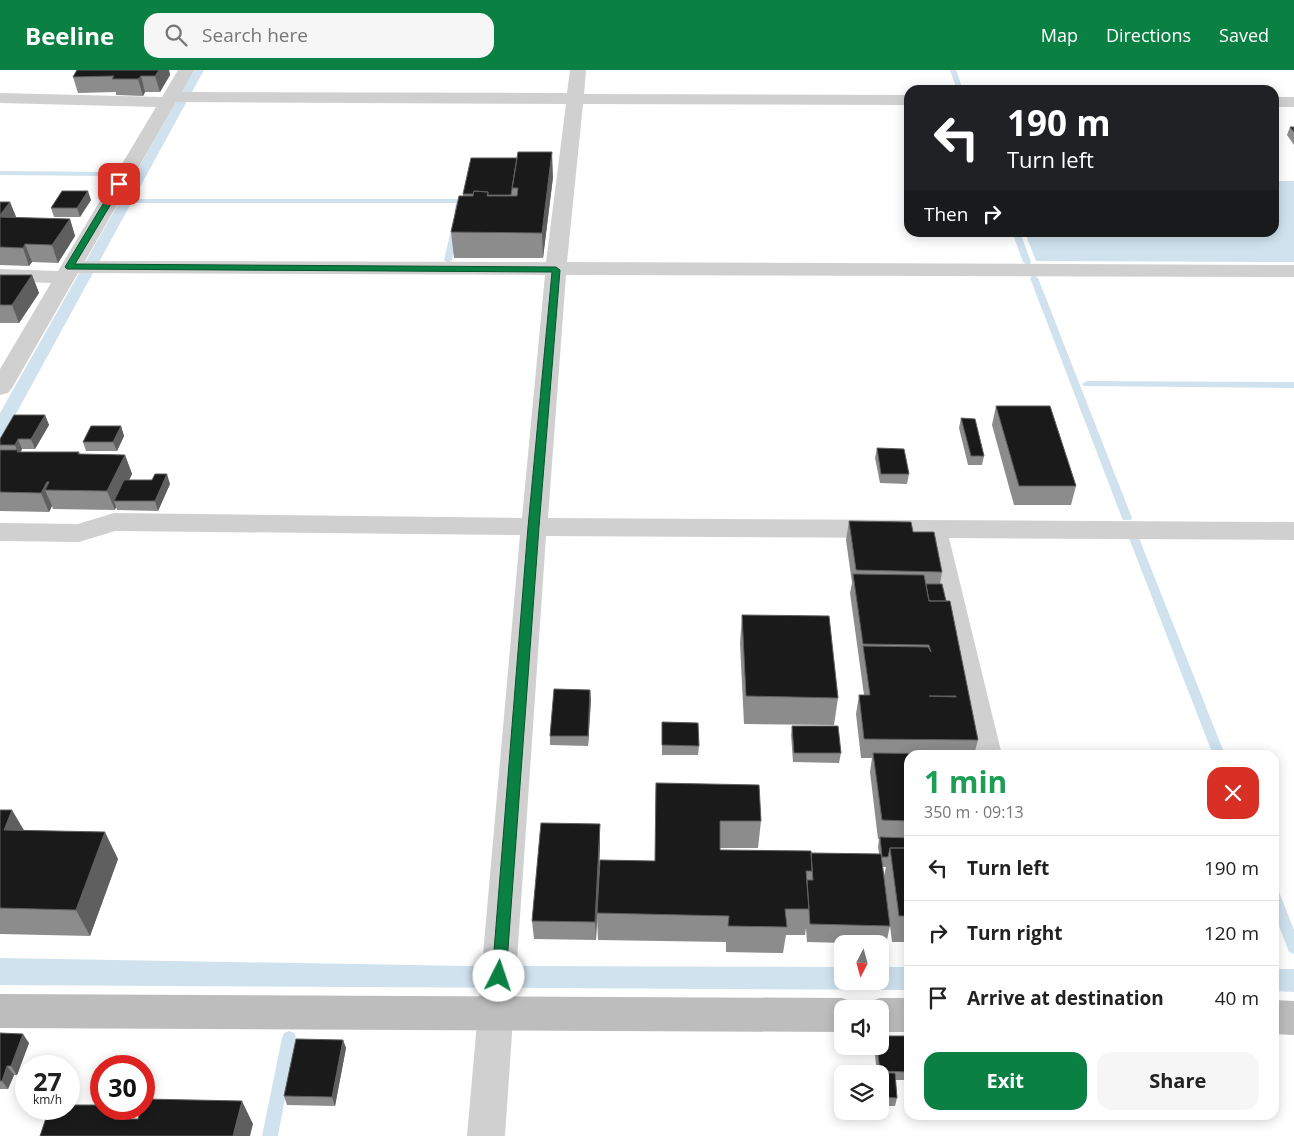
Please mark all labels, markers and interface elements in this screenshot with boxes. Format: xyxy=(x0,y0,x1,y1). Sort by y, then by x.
search box xyxy=(144,13,494,58)
text: Beeline xyxy=(25,19,114,52)
icon: search xyxy=(162,21,190,49)
text: Search here xyxy=(202,22,308,48)
text: Map xyxy=(1041,23,1078,47)
text: Directions xyxy=(1106,23,1191,47)
text: Saved xyxy=(1219,23,1269,47)
text: 190 m xyxy=(1007,99,1111,146)
icon: left xyxy=(924,105,989,170)
text: Turn left xyxy=(1007,144,1094,174)
pin xyxy=(98,163,140,205)
icon: arrive xyxy=(105,170,133,198)
icon: right xyxy=(978,200,1006,228)
text: Then xyxy=(924,201,968,227)
text: 1 min xyxy=(924,761,1007,802)
button: close xyxy=(1207,767,1259,819)
text: 350 m · 09:13 xyxy=(924,801,1024,823)
icon: left xyxy=(924,854,952,882)
text: Turn left xyxy=(967,855,1049,881)
text: 190 m xyxy=(1204,855,1259,881)
icon: right xyxy=(924,919,952,947)
text: Turn right xyxy=(967,920,1062,946)
text: 120 m xyxy=(1204,920,1259,946)
north arrow xyxy=(834,935,889,990)
map controls xyxy=(834,935,889,1120)
position arrow xyxy=(472,949,524,1001)
icon: arrive xyxy=(924,984,952,1012)
text: Arrive at destination xyxy=(967,985,1164,1011)
text: 40 m xyxy=(1215,985,1259,1011)
button: sound xyxy=(834,1000,889,1055)
button: Exit xyxy=(924,1052,1087,1110)
button: Share xyxy=(1097,1052,1259,1110)
speed limit sign: 30 xyxy=(90,1055,155,1120)
text: 27 xyxy=(33,1064,62,1098)
button: layers xyxy=(834,1065,889,1120)
text: km/h xyxy=(33,1091,62,1108)

